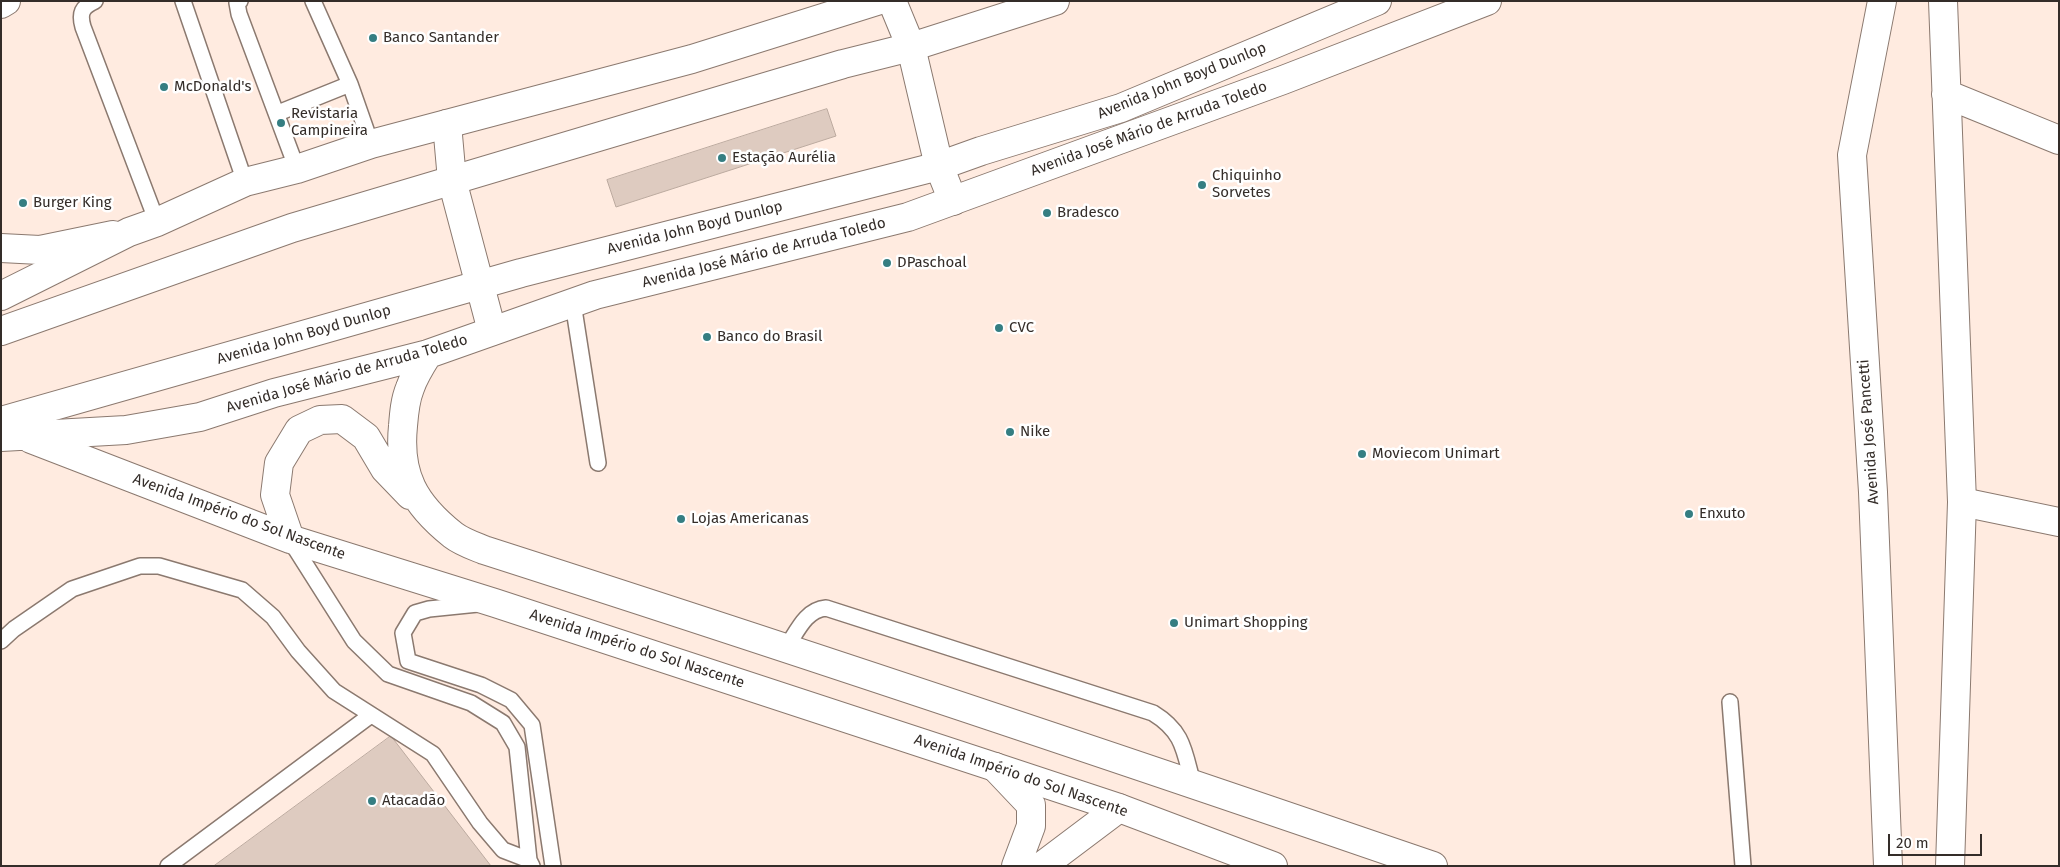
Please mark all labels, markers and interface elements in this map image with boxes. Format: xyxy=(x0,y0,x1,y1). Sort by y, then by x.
place label: Banco Santander xyxy=(383,29,499,47)
marker: Banco Santander xyxy=(367,32,379,44)
street label: Avenida John Boyd Dunlop xyxy=(1095,39,1269,123)
place label: McDonald's xyxy=(174,78,251,96)
street label: Avenida José Mário de Arruda Toledo xyxy=(1028,78,1270,180)
marker: McDonald's xyxy=(158,81,170,93)
place label: Revistaria Campineira xyxy=(291,105,368,140)
marker: Revistaria Campineira xyxy=(275,117,287,129)
place label: Estação Aurélia xyxy=(732,149,836,167)
marker: Estação Aurélia xyxy=(716,152,728,164)
place label: Chiquinho Sorvetes xyxy=(1212,167,1282,202)
marker: Chiquinho Sorvetes xyxy=(1196,179,1208,191)
place label: Burger King xyxy=(33,194,112,212)
marker: Burger King xyxy=(17,197,29,209)
street label: Avenida John Boyd Dunlop xyxy=(605,197,785,259)
place label: Bradesco xyxy=(1057,204,1119,222)
marker: Bradesco xyxy=(1041,207,1053,219)
street label: Avenida José Mário de Arruda Toledo xyxy=(640,214,888,292)
place label: DPaschoal xyxy=(897,254,967,272)
marker: DPaschoal xyxy=(881,257,893,269)
street label: Avenida John Boyd Dunlop xyxy=(215,301,393,369)
place label: CVC xyxy=(1009,319,1034,337)
marker: CVC xyxy=(993,322,1005,334)
place label: Banco do Brasil xyxy=(717,328,822,346)
street label: Avenida José Mário de Arruda Toledo xyxy=(224,331,470,417)
marker: Banco do Brasil xyxy=(701,331,713,343)
street label: Avenida José Pancetti xyxy=(1855,359,1883,505)
place label: Nike xyxy=(1020,423,1050,441)
marker: Nike xyxy=(1004,426,1016,438)
place label: Moviecom Unimart xyxy=(1372,445,1500,463)
marker: Moviecom Unimart xyxy=(1356,448,1368,460)
street label: Avenida Império do Sol Nascente xyxy=(130,470,348,564)
place label: Enxuto xyxy=(1699,505,1746,523)
marker: Enxuto xyxy=(1683,508,1695,520)
place label: Lojas Americanas xyxy=(691,510,809,528)
marker: Lojas Americanas xyxy=(675,513,687,525)
street label: Avenida Império do Sol Nascente xyxy=(527,606,747,692)
place label: Unimart Shopping xyxy=(1184,614,1308,632)
marker: Unimart Shopping xyxy=(1168,617,1180,629)
street label: Avenida Império do Sol Nascente xyxy=(912,731,1130,821)
place label: Atacadão xyxy=(382,792,445,810)
marker: Atacadão xyxy=(366,795,378,807)
scale bar xyxy=(1890,824,1984,856)
text: 20 m xyxy=(1896,834,1929,852)

